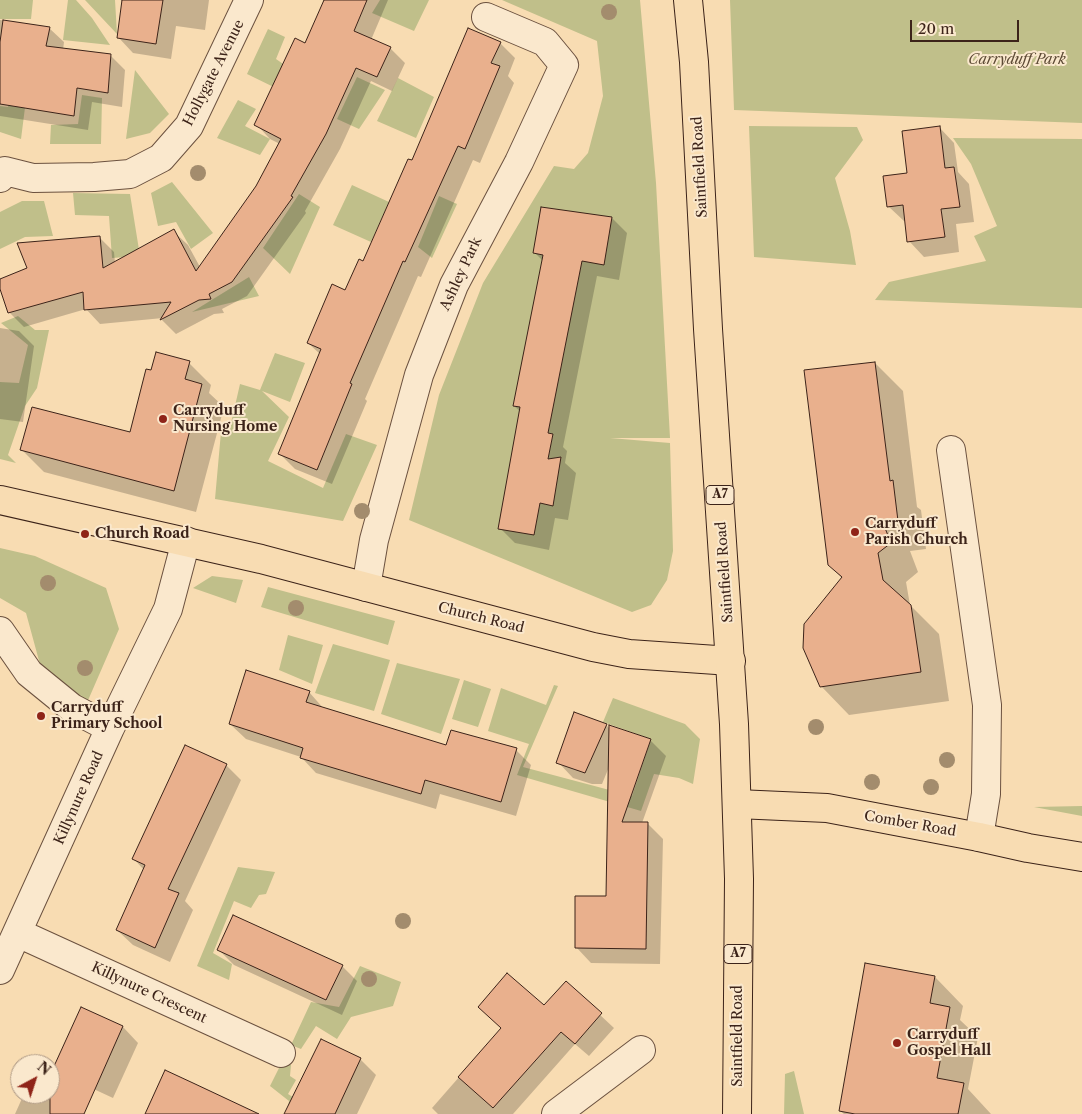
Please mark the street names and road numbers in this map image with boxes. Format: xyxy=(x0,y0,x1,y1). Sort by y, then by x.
street label: Hollygate Avenue xyxy=(180,17,248,129)
street label: Saintfield Road xyxy=(689,116,711,218)
street label: Ashley Park xyxy=(437,235,485,313)
road number: A7 xyxy=(706,486,734,504)
street label: Saintfield Road xyxy=(713,521,737,623)
street label: Church Road xyxy=(436,599,526,637)
street label: Killynure Road xyxy=(51,749,107,847)
street label: Comber Road xyxy=(863,808,957,840)
road number: A7 xyxy=(724,944,752,964)
street label: Killynure Crescent xyxy=(89,959,209,1027)
street label: Saintfield Road xyxy=(730,985,746,1087)

